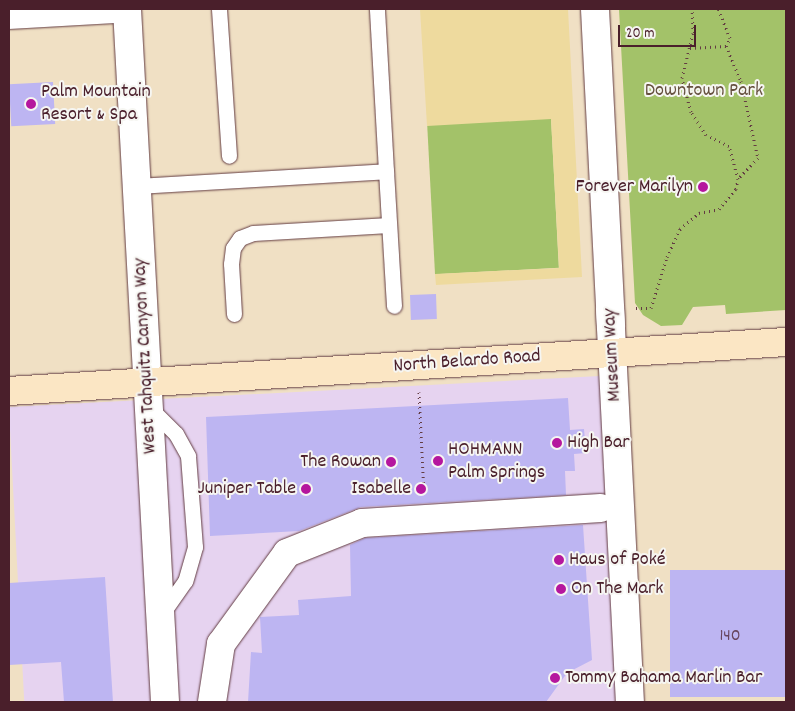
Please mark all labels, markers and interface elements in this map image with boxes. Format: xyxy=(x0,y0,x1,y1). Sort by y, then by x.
scale bar xyxy=(620,15,698,47)
text: 20 m xyxy=(626,23,654,45)
park label: Downtown Park xyxy=(645,79,763,103)
place label: Palm Mountain Resort & Spa xyxy=(41,80,151,127)
marker: Palm Mountain Resort & Spa xyxy=(25,98,37,110)
place label: Forever Marilyn xyxy=(576,175,693,199)
marker: Forever Marilyn xyxy=(697,181,709,193)
street label: West Tahquitz Canyon Way xyxy=(129,257,163,455)
street label: Museum Way xyxy=(599,308,627,402)
street label: North Belardo Road xyxy=(393,345,541,379)
place label: High Bar xyxy=(567,431,630,455)
marker: High Bar xyxy=(551,437,563,449)
place label: HOHMANN Palm Springs xyxy=(448,438,545,485)
place label: The Rowan xyxy=(300,450,381,474)
marker: HOHMANN Palm Springs xyxy=(432,455,444,467)
marker: The Rowan xyxy=(385,456,397,468)
place label: Juniper Table xyxy=(198,477,296,501)
place label: Isabelle xyxy=(351,477,411,501)
marker: Juniper Table xyxy=(300,483,312,495)
marker: Isabelle xyxy=(415,483,427,495)
place label: Haus of Poké xyxy=(569,548,666,572)
marker: Haus of Poké xyxy=(553,554,565,566)
place label: On The Mark xyxy=(571,577,664,601)
marker: On The Mark xyxy=(555,583,567,595)
house number: 140 xyxy=(719,626,741,648)
place label: Tommy Bahama Marlin Bar xyxy=(565,666,762,690)
marker: Tommy Bahama Marlin Bar xyxy=(549,672,561,684)

